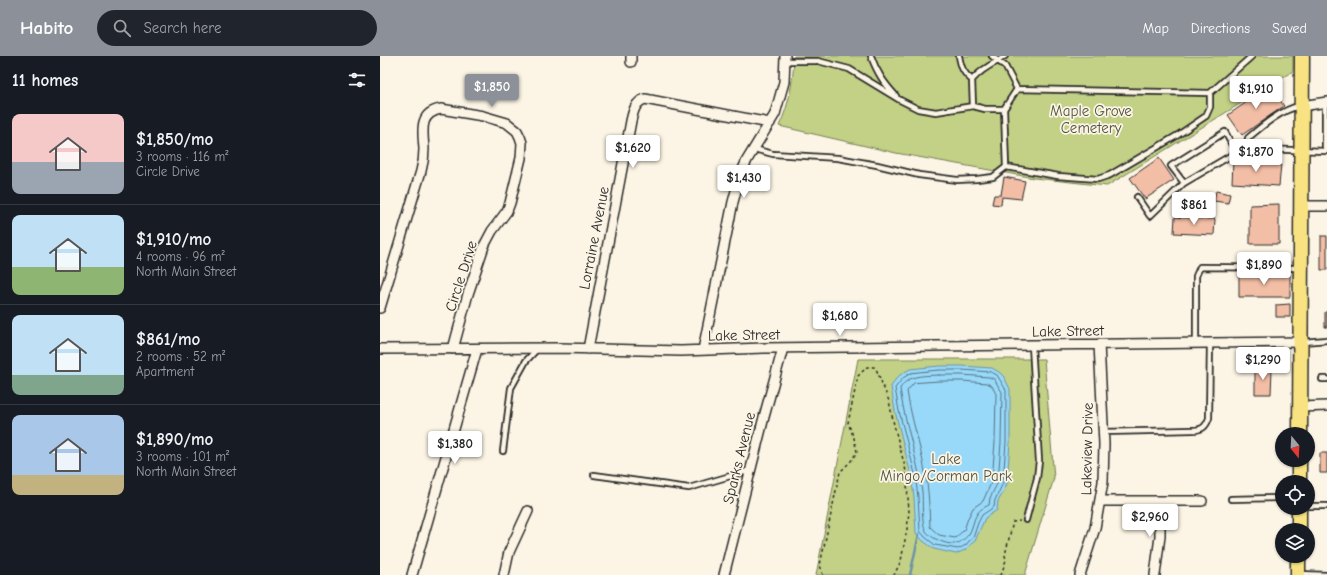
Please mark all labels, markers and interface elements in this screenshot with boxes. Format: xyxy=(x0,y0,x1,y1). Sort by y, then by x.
search box xyxy=(97,10,377,46)
text: Habito xyxy=(20,17,73,39)
icon: search xyxy=(111,17,133,39)
text: Search here xyxy=(143,19,221,37)
text: Map xyxy=(1142,20,1169,37)
text: Directions xyxy=(1191,20,1250,37)
text: Saved xyxy=(1272,20,1307,37)
icon: filters xyxy=(346,69,368,91)
text: 11 homes xyxy=(12,71,78,90)
pin: $1,850 xyxy=(459,74,525,108)
pin: $1,910 xyxy=(1223,76,1289,110)
text: $1,850 xyxy=(474,79,510,94)
text: $1,910 xyxy=(1239,81,1273,96)
park label: Maple Grove Cemetery xyxy=(1050,102,1132,137)
icon: home xyxy=(44,130,92,178)
text: $1,850/mo xyxy=(136,130,213,149)
pin: $1,620 xyxy=(600,135,666,169)
pin: $1,870 xyxy=(1223,139,1289,173)
text: $1,620 xyxy=(615,140,651,155)
text: $1,870 xyxy=(1238,144,1274,159)
text: 3 rooms · 116 m² xyxy=(136,149,228,164)
text: Circle Drive xyxy=(136,164,200,179)
pin: $1,430 xyxy=(711,165,777,199)
text: $1,430 xyxy=(726,170,762,185)
street label: Lorraine Avenue xyxy=(575,185,613,291)
pin: $861 xyxy=(1170,192,1218,226)
text: $861 xyxy=(1181,197,1207,212)
text: $1,910/mo xyxy=(136,230,211,249)
icon: home xyxy=(44,231,92,279)
street label: Circle Drive xyxy=(441,238,481,314)
text: 4 rooms · 96 m² xyxy=(136,249,225,264)
pin: $1,890 xyxy=(1231,252,1297,286)
text: $1,890 xyxy=(1246,257,1282,272)
text: North Main Street xyxy=(136,264,236,279)
pin: $1,680 xyxy=(807,303,873,337)
text: $1,680 xyxy=(822,308,858,323)
street label: Lake Street xyxy=(1032,321,1105,341)
street label: Lake Street xyxy=(708,325,781,345)
text: $861/mo xyxy=(136,330,200,349)
icon: home xyxy=(44,331,92,379)
pin: $1,290 xyxy=(1230,347,1296,381)
text: 2 rooms · 52 m² xyxy=(136,349,225,364)
text: $1,290 xyxy=(1245,352,1281,367)
text: Apartment xyxy=(136,364,194,379)
street label: Lakeview Drive xyxy=(1077,402,1097,496)
street label: Sparks Avenue xyxy=(719,410,759,506)
north arrow xyxy=(1275,427,1315,467)
map controls xyxy=(1275,427,1315,563)
text: $1,890/mo xyxy=(136,430,213,449)
icon: home xyxy=(44,431,92,479)
pin: $1,380 xyxy=(422,431,488,465)
text: $1,380 xyxy=(437,436,473,451)
text: 3 rooms · 101 m² xyxy=(136,449,229,464)
park label: Lake Mingo/Corman Park xyxy=(880,450,1013,485)
text: North Main Street xyxy=(136,464,236,479)
button: locate xyxy=(1275,475,1315,515)
pin: $2,960 xyxy=(1117,504,1183,538)
text: $2,960 xyxy=(1131,509,1169,524)
button: layers xyxy=(1275,523,1315,563)

